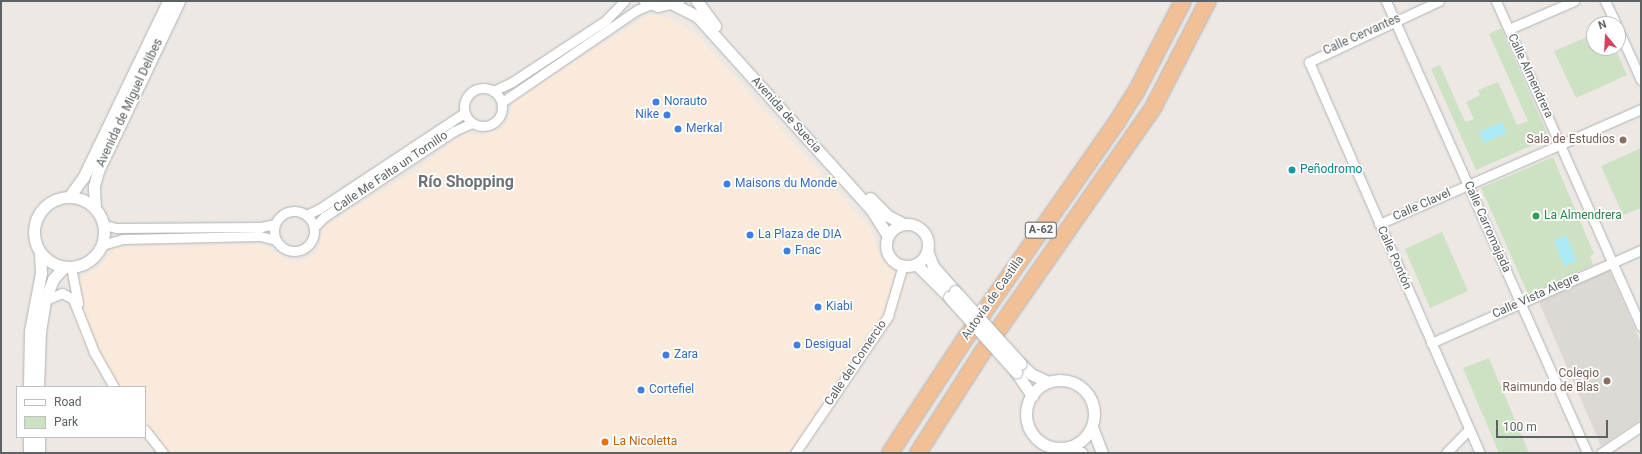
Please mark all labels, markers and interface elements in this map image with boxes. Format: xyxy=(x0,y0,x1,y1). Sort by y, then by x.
street label: Calle Cervantes xyxy=(1321,11,1403,59)
north arrow xyxy=(1586,16,1626,56)
text: N xyxy=(1597,18,1608,32)
street label: Calle Almendrera xyxy=(1504,32,1556,120)
street label: Avenida de Miguel Delibes xyxy=(94,37,166,169)
street label: Avenida de Suecia xyxy=(748,74,824,156)
place label: Norauto xyxy=(664,95,707,109)
marker: Norauto xyxy=(651,97,661,107)
place label: Nike xyxy=(635,108,659,122)
marker: Nike xyxy=(662,110,672,120)
place label: Merkal xyxy=(686,122,722,136)
marker: Merkal xyxy=(673,124,683,134)
street label: Calle Me Falta un Tornillo xyxy=(331,128,451,216)
place label: Sala de Estudios xyxy=(1527,133,1615,147)
marker: Sala de Estudios xyxy=(1618,135,1628,145)
place label: Peñodromo xyxy=(1300,163,1362,177)
marker: Peñodromo xyxy=(1287,165,1297,175)
district label: Río Shopping xyxy=(418,172,514,192)
place label: Maisons du Monde xyxy=(735,177,837,191)
marker: Maisons du Monde xyxy=(722,179,732,189)
street label: Calle Carromajada xyxy=(1460,179,1514,275)
street label: Calle Clavel xyxy=(1391,186,1453,224)
place label: La Almendrera xyxy=(1544,209,1622,223)
marker: La Almendrera xyxy=(1531,211,1541,221)
road number: A-62 xyxy=(1024,221,1058,239)
street label: Calle Pontón xyxy=(1374,224,1414,292)
place label: La Plaza de DIA xyxy=(758,228,842,242)
marker: La Plaza de DIA xyxy=(745,230,755,240)
place label: Fnac xyxy=(795,244,821,258)
marker: Fnac xyxy=(782,246,792,256)
street label: Autovía de Castilla xyxy=(959,253,1027,343)
street label: Calle Vista Alegre xyxy=(1490,270,1582,322)
place label: Kiabi xyxy=(826,300,853,314)
marker: Kiabi xyxy=(813,302,823,312)
street label: Calle del Comercio xyxy=(822,317,890,409)
place label: Desigual xyxy=(805,338,851,352)
marker: Desigual xyxy=(792,340,802,350)
place label: Zara xyxy=(674,348,698,362)
marker: Zara xyxy=(661,350,671,360)
place label: Colegio Raimundo de Blas xyxy=(1503,367,1599,395)
marker: Colegio Raimundo de Blas xyxy=(1602,376,1612,386)
place label: Cortefiel xyxy=(649,383,694,397)
marker: Cortefiel xyxy=(636,385,646,395)
legend xyxy=(16,386,146,438)
text: Road xyxy=(54,395,82,409)
scale bar xyxy=(1498,412,1610,438)
text: Park xyxy=(54,415,78,429)
text: 100 m xyxy=(1503,420,1537,434)
place label: La Nicoletta xyxy=(613,435,677,449)
marker: La Nicoletta xyxy=(600,437,610,447)

